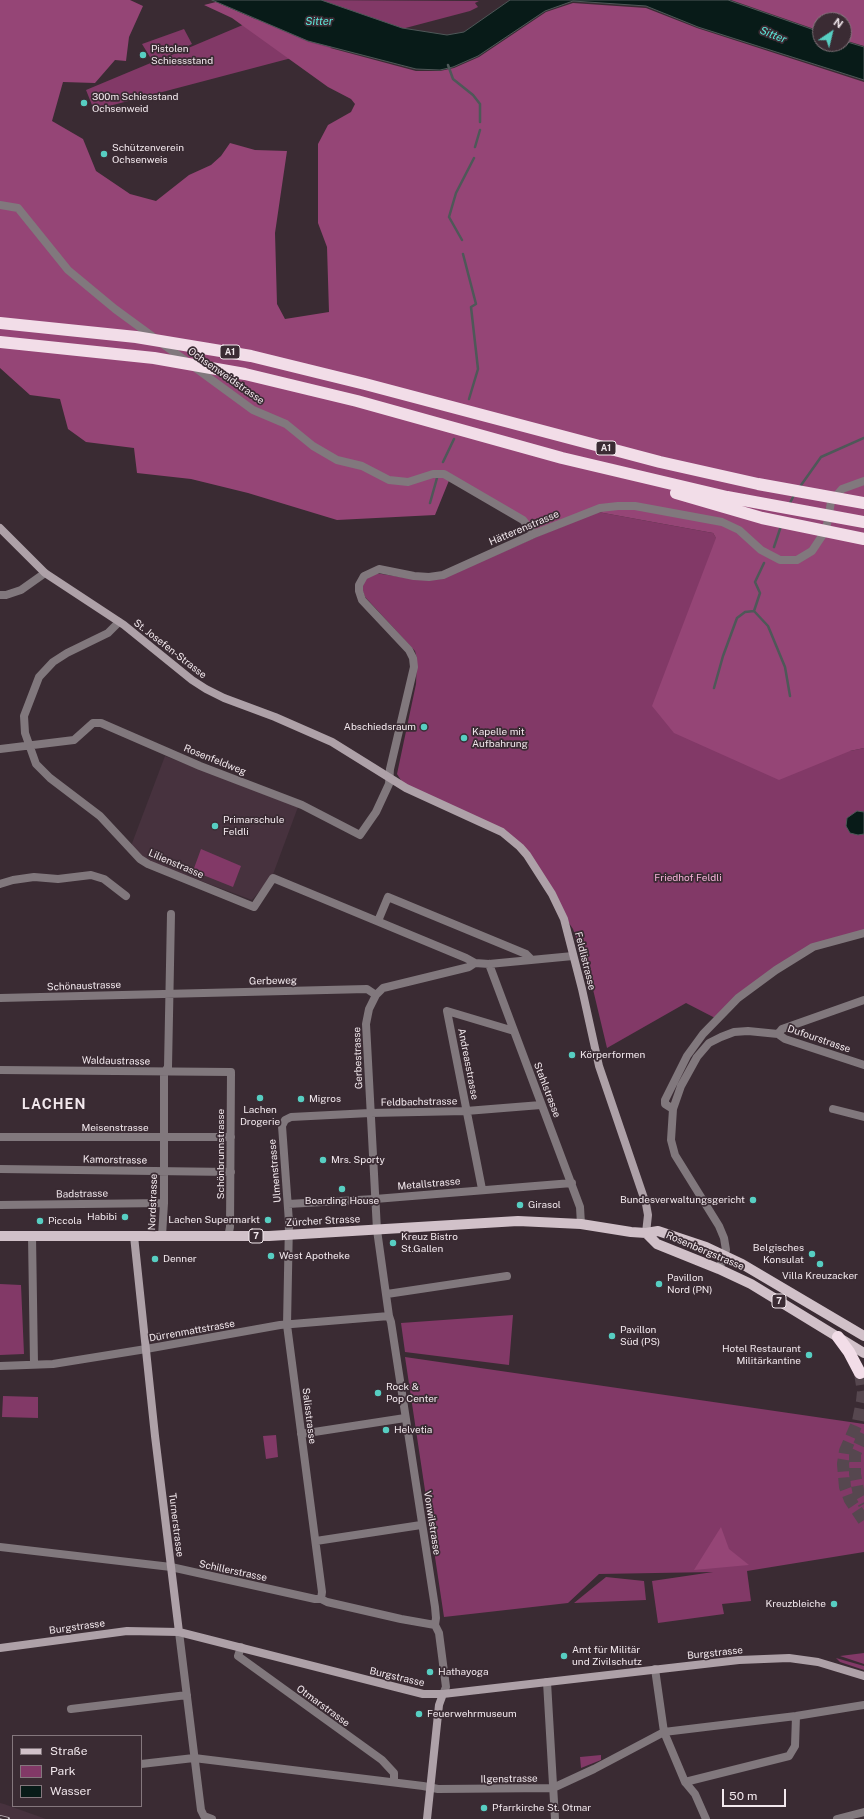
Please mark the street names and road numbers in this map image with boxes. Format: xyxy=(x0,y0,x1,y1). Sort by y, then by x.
street label: Ochsenweidstrasse xyxy=(186,345,266,407)
road number: A1 xyxy=(220,345,240,359)
road number: A1 xyxy=(596,441,616,455)
street label: Hätterenstrasse xyxy=(487,508,561,548)
street label: St. Josefen-Strasse xyxy=(131,617,209,681)
street label: Rosenfeldweg xyxy=(182,742,248,778)
street label: Lilienstrasse xyxy=(147,847,205,881)
street label: Feldlistrasse xyxy=(572,931,598,991)
street label: Gerbeweg xyxy=(249,975,297,987)
street label: Schönaustrasse xyxy=(47,979,121,993)
street label: Dufourstrasse xyxy=(786,1023,852,1055)
street label: Gerbestrasse xyxy=(351,1027,365,1089)
street label: Andreasstrasse xyxy=(455,1027,481,1101)
street label: Waldaustrasse xyxy=(82,1054,150,1068)
street label: Stahlstrasse xyxy=(531,1061,563,1119)
street label: Feldbachstrasse xyxy=(381,1095,457,1109)
street label: Schönbrunnstrasse xyxy=(215,1109,227,1199)
street label: Meisenstrasse xyxy=(81,1122,149,1134)
street label: Ulmenstrasse xyxy=(266,1139,284,1203)
street label: Kamorstrasse xyxy=(83,1153,147,1167)
street label: Nordstrasse xyxy=(146,1173,160,1231)
street label: Metallstrasse xyxy=(397,1175,461,1193)
street label: Badstrasse xyxy=(56,1188,108,1200)
street label: Zürcher Strasse xyxy=(285,1213,361,1229)
road number: 7 xyxy=(249,1229,263,1243)
street label: Rosenbergstrasse xyxy=(664,1229,746,1273)
road number: 7 xyxy=(772,1294,786,1308)
street label: Dürrenmattstrasse xyxy=(148,1318,236,1344)
street label: Salisstrasse xyxy=(300,1387,318,1445)
street label: Vonwilstrasse xyxy=(421,1490,443,1556)
street label: Turnerstrasse xyxy=(166,1492,186,1558)
street label: Schillerstrasse xyxy=(198,1558,268,1584)
street label: Burgstrasse xyxy=(48,1617,106,1637)
street label: Burgstrasse xyxy=(686,1644,744,1662)
street label: Burgstrasse xyxy=(368,1665,426,1689)
street label: Otmarstrasse xyxy=(294,1683,352,1729)
street label: Ilgenstrasse xyxy=(480,1773,538,1785)

